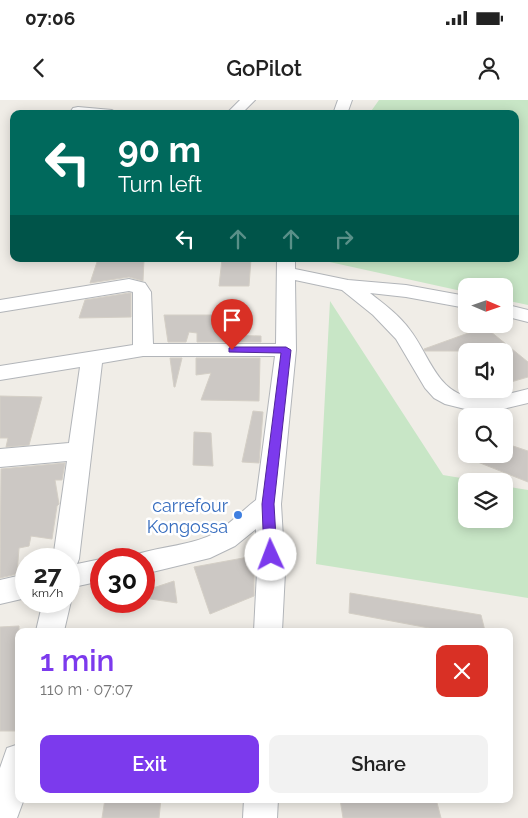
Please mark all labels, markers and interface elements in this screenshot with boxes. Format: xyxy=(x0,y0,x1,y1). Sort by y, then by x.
text: 07:06 xyxy=(25,7,75,29)
icon: back xyxy=(25,54,53,82)
icon: person xyxy=(475,54,503,82)
text: GoPilot xyxy=(226,55,302,81)
text: 90 m xyxy=(118,129,201,170)
icon: left xyxy=(35,130,100,195)
text: Turn left xyxy=(118,171,202,197)
icon: left xyxy=(171,225,199,253)
icon: ahead xyxy=(224,225,252,253)
icon: ahead xyxy=(277,225,305,253)
icon: right xyxy=(330,225,358,253)
north arrow xyxy=(458,278,512,332)
map controls xyxy=(458,278,513,528)
pin xyxy=(211,299,253,350)
icon: arrive xyxy=(218,306,246,334)
button: sound xyxy=(458,343,513,398)
button: search xyxy=(458,408,513,463)
button: layers xyxy=(458,473,513,528)
place label: carrefour Kongossa xyxy=(147,495,229,537)
marker: carrefour Kongossa xyxy=(232,509,244,521)
position arrow xyxy=(244,528,296,580)
speed limit sign: 30 xyxy=(90,548,155,613)
text: 27 xyxy=(33,559,62,589)
text: km/h xyxy=(32,586,63,600)
text: 1 min xyxy=(40,643,115,678)
button: close xyxy=(436,645,488,697)
text: 110 m · 07:07 xyxy=(40,680,133,699)
button: Exit xyxy=(40,735,259,793)
button: Share xyxy=(269,735,488,793)

